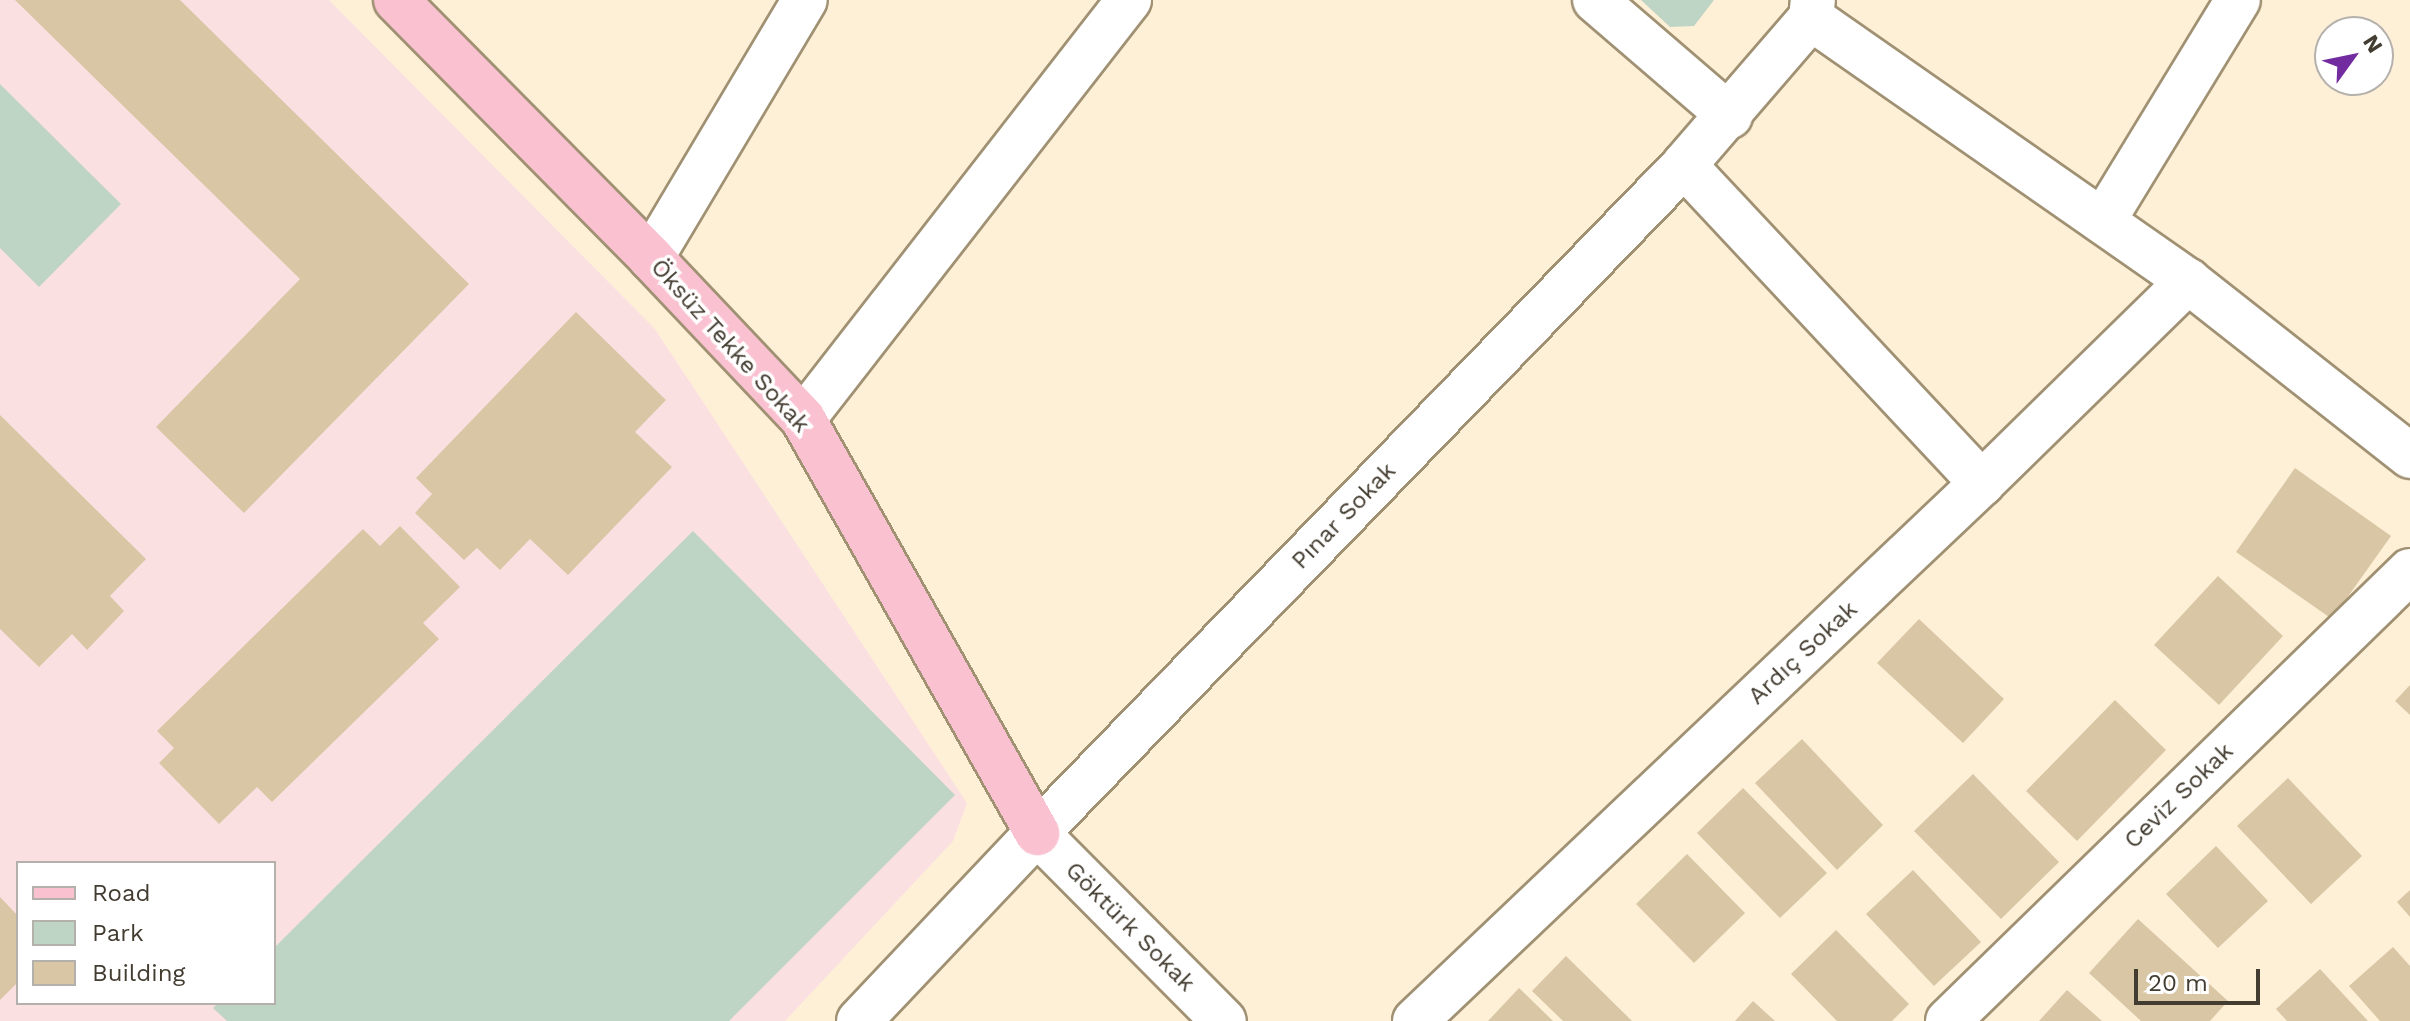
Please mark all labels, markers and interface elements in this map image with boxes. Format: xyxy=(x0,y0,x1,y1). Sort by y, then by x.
north arrow xyxy=(2314,16,2394,96)
text: N xyxy=(2358,30,2388,57)
street label: Öksüz Tekke Sokak xyxy=(644,253,816,439)
street label: Pınar Sokak xyxy=(1286,456,1402,576)
street label: Ardıç Sokak xyxy=(1742,595,1864,711)
street label: Ceviz Sokak xyxy=(2119,737,2239,855)
street label: Göktürk Sokak xyxy=(1059,856,1201,998)
legend xyxy=(16,861,276,1005)
text: Road xyxy=(92,879,151,907)
text: Park xyxy=(92,919,144,947)
scale bar xyxy=(2138,953,2264,1003)
text: Building xyxy=(92,959,185,987)
text: 20 m xyxy=(2148,969,2208,997)

